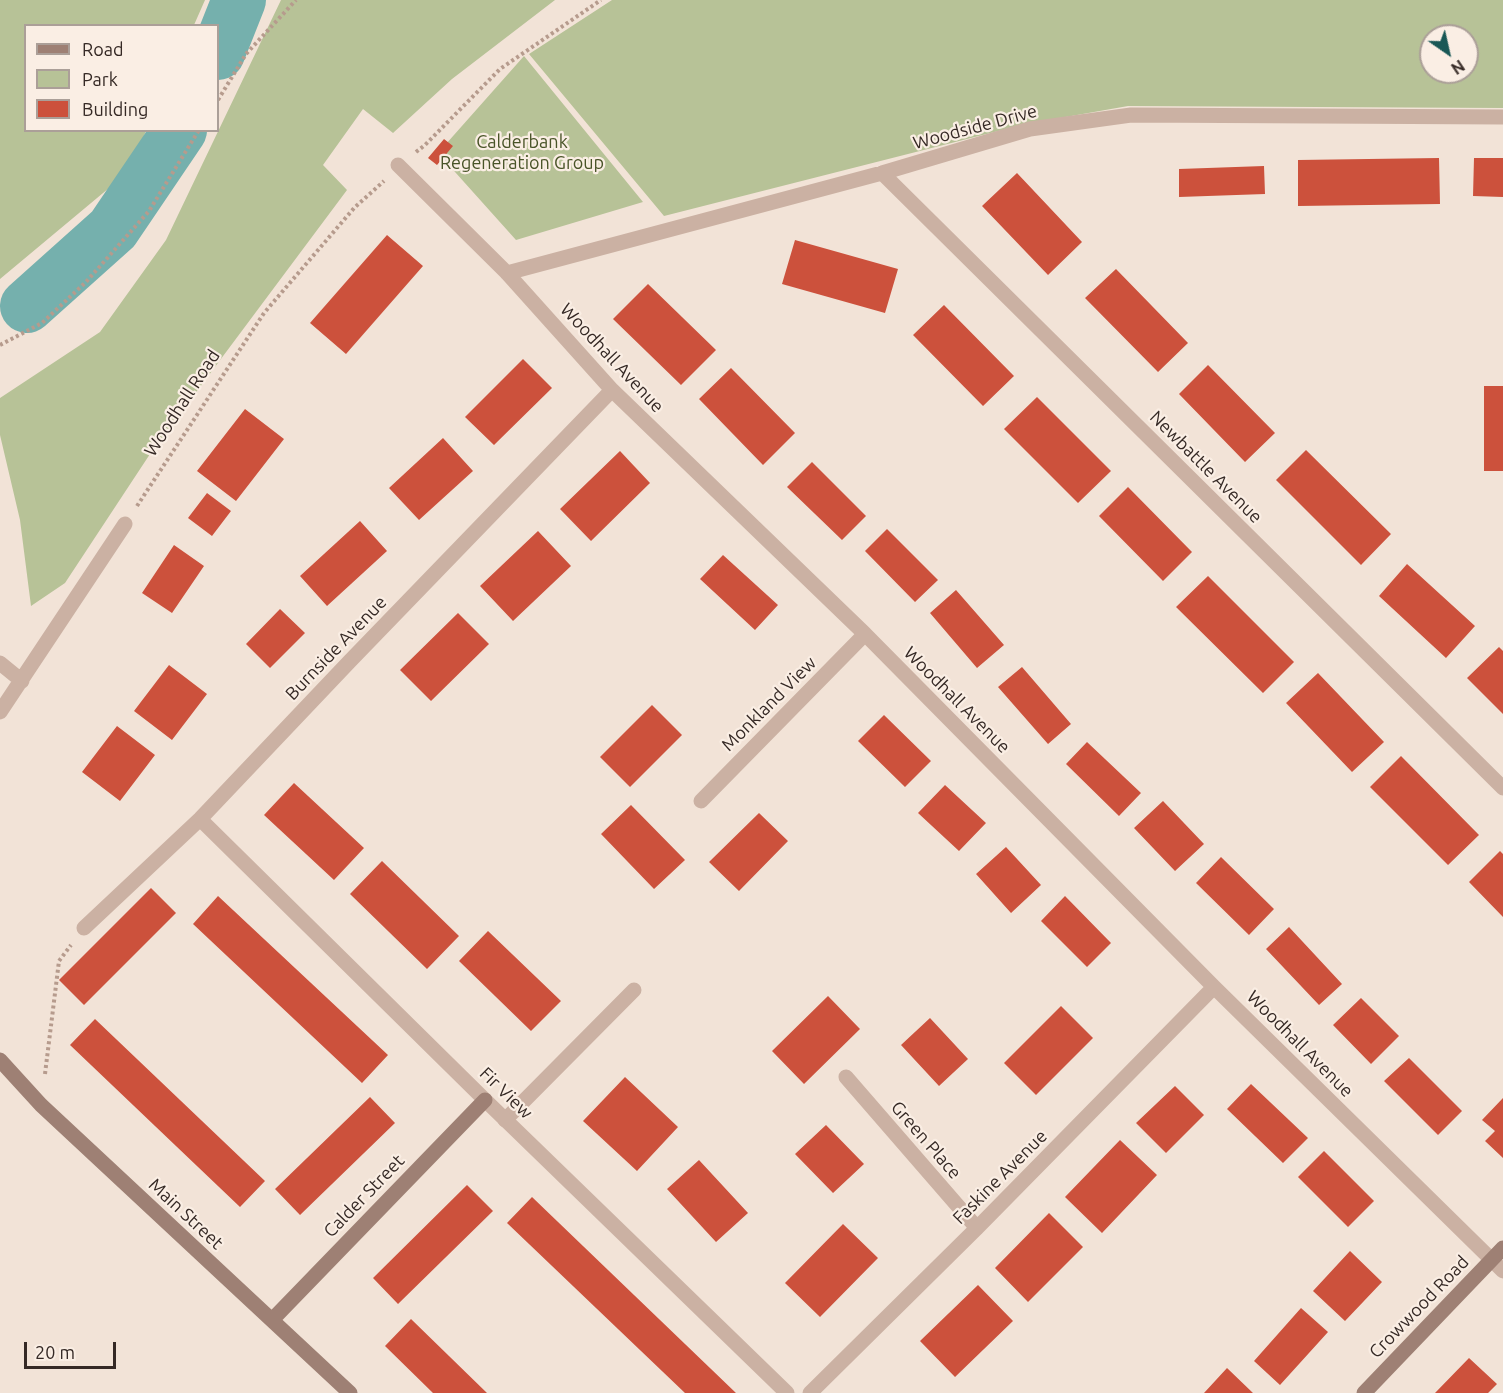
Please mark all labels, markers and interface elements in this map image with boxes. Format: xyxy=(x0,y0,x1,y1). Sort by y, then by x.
legend xyxy=(24,24,219,132)
north arrow xyxy=(1419,24,1479,84)
text: Road xyxy=(82,39,124,59)
text: N xyxy=(1448,56,1468,78)
text: Park xyxy=(82,69,118,89)
text: Building xyxy=(82,99,148,119)
street label: Woodside Drive xyxy=(911,100,1039,154)
park label: Calderbank Regeneration Group xyxy=(440,131,604,174)
street label: Woodhall Avenue xyxy=(556,299,668,417)
street label: Woodhall Road xyxy=(140,346,224,460)
street label: Newbattle Avenue xyxy=(1145,406,1267,528)
street label: Burnside Avenue xyxy=(281,592,391,704)
street label: Woodhall Avenue xyxy=(899,642,1015,758)
street label: Monkland View xyxy=(717,652,821,756)
street label: Woodhall Avenue xyxy=(1242,986,1358,1102)
street label: Fir View xyxy=(475,1063,537,1123)
street label: Green Place xyxy=(886,1097,966,1183)
street label: Faskine Avenue xyxy=(948,1125,1052,1229)
street label: Calder Street xyxy=(319,1150,409,1242)
street label: Main Street xyxy=(144,1174,228,1254)
street label: Crowwood Road xyxy=(1365,1251,1473,1363)
scale bar xyxy=(27,1330,118,1368)
text: 20 m xyxy=(35,1342,75,1362)

